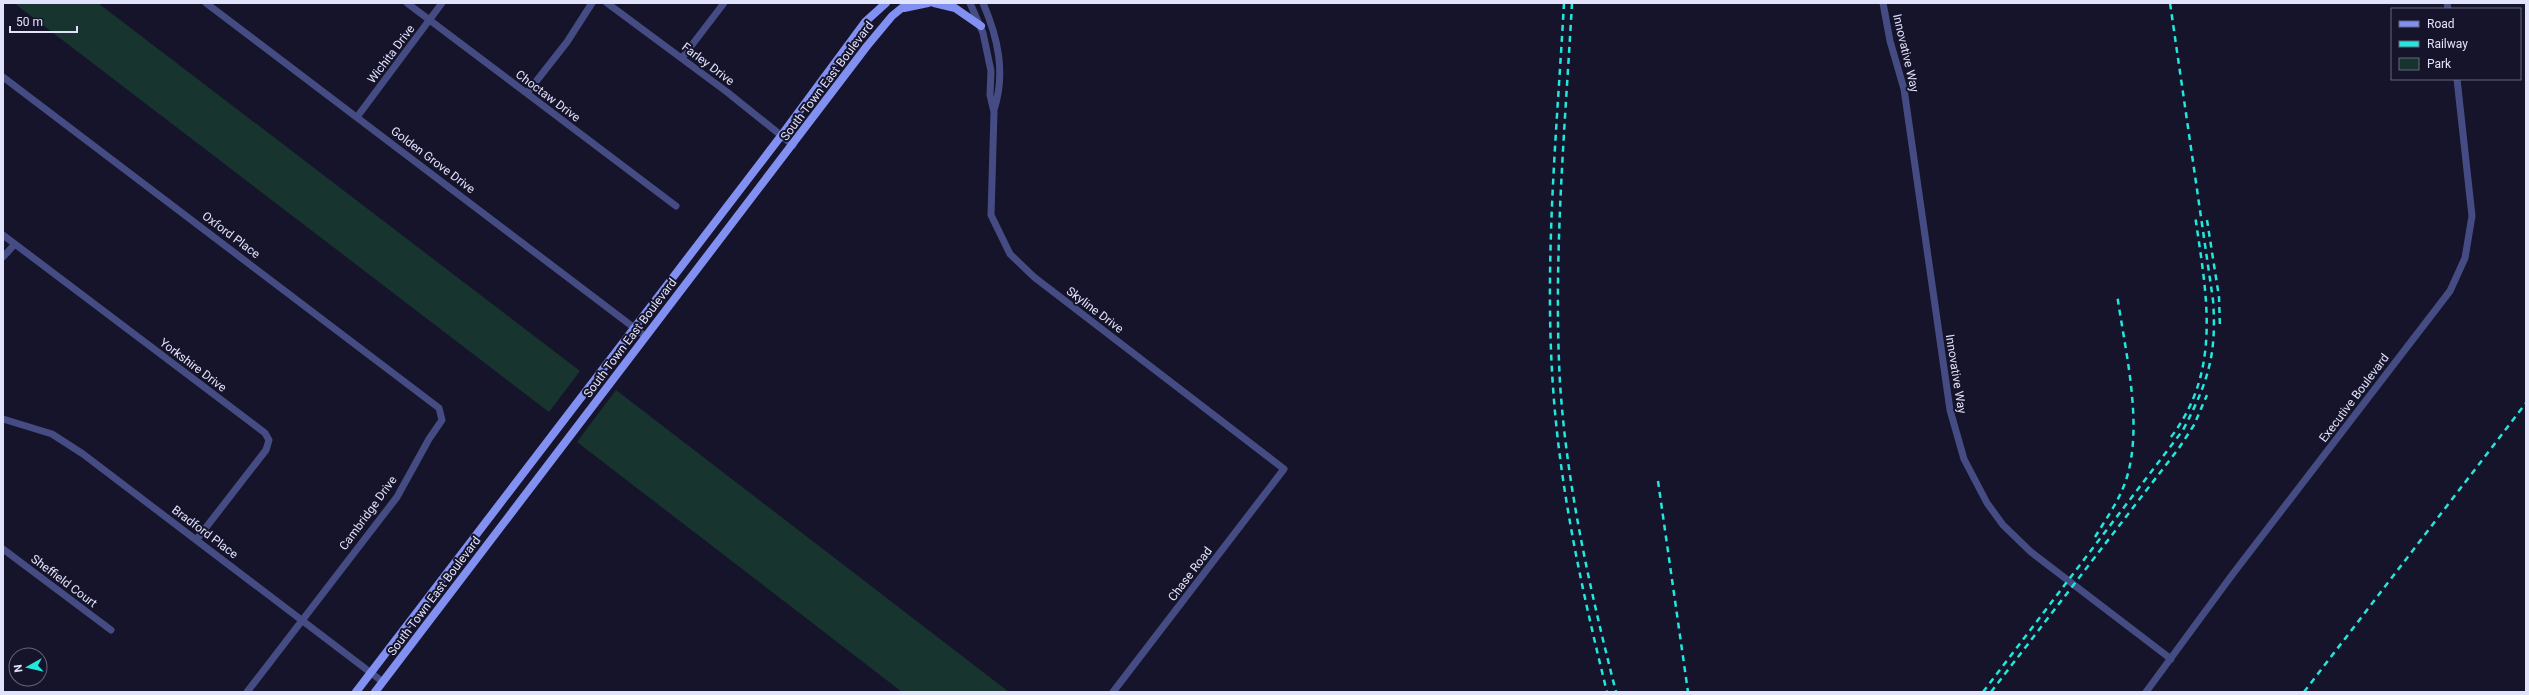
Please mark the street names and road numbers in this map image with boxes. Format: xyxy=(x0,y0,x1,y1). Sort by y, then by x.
street label: Innovative Way xyxy=(1890,12,1922,94)
street label: South Town East Boulevard xyxy=(778,19,876,143)
street label: Wichita Drive xyxy=(364,22,418,86)
street label: Farley Drive xyxy=(679,40,737,88)
street label: Choctaw Drive xyxy=(513,67,583,125)
street label: Golden Grove Drive xyxy=(388,124,478,196)
street label: Oxford Place xyxy=(199,209,263,261)
street label: South Town East Boulevard xyxy=(581,276,679,400)
street label: Skyline Drive xyxy=(1064,284,1126,336)
street label: Innovative Way xyxy=(1943,333,1969,415)
street label: Yorkshire Drive xyxy=(157,335,229,395)
street label: Executive Boulevard xyxy=(2316,351,2392,445)
street label: Cambridge Drive xyxy=(336,473,400,553)
street label: Bradford Place xyxy=(169,503,241,561)
street label: South Town East Boulevard xyxy=(385,534,483,658)
street label: Chase Road xyxy=(1165,544,1215,604)
street label: Sheffield Court xyxy=(28,552,100,610)

